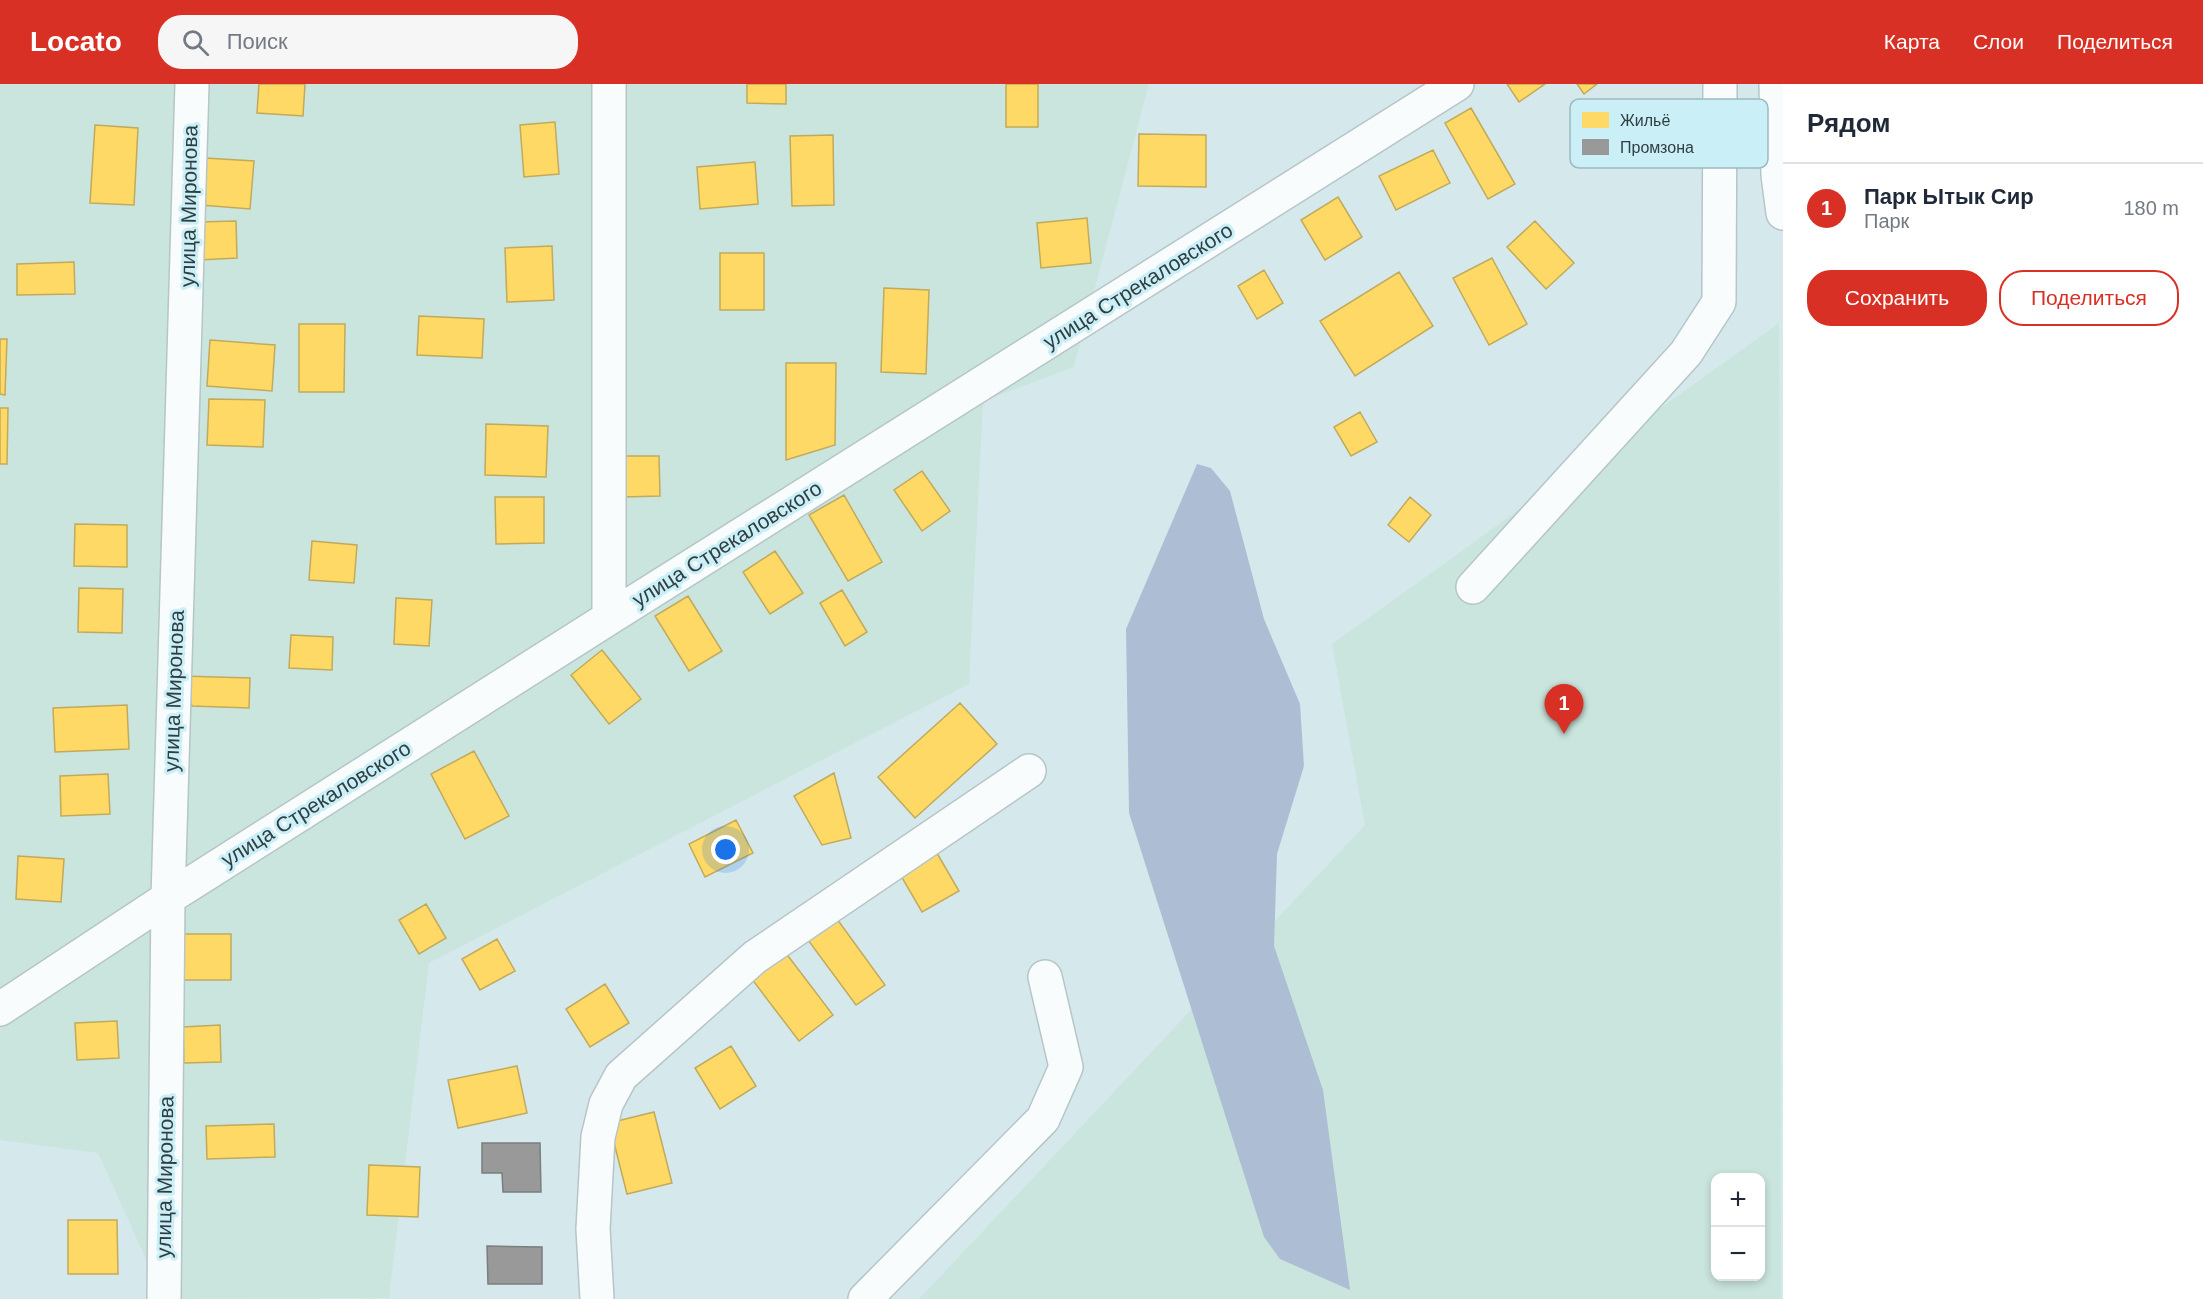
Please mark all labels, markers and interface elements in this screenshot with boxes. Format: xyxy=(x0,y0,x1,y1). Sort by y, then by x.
search box xyxy=(158,15,578,69)
text: Locato xyxy=(30,26,122,57)
icon: search xyxy=(179,26,212,59)
text: Поиск xyxy=(227,29,288,54)
text: Карта xyxy=(1884,30,1940,53)
text: Слои xyxy=(1973,30,2024,53)
text: Поделиться xyxy=(2057,30,2173,53)
legend xyxy=(1570,99,1768,168)
text: Рядом xyxy=(1807,108,1890,138)
text: Жильё xyxy=(1620,112,1670,129)
street label: улица Миронова xyxy=(176,124,201,287)
text: Промзона xyxy=(1620,139,1694,156)
text: Парк Ытык Сир xyxy=(1864,184,2034,209)
text: 1 xyxy=(1821,197,1832,219)
text: 180 m xyxy=(2123,197,2179,219)
text: Парк xyxy=(1864,210,1909,232)
street label: улица Стрекаловского xyxy=(1039,218,1237,353)
button: Сохранить xyxy=(1807,270,1987,326)
button: Поделиться xyxy=(1999,270,2179,326)
street label: улица Стрекаловского xyxy=(628,476,826,611)
street label: улица Миронова xyxy=(159,609,188,772)
pin: 1 xyxy=(1544,684,1584,734)
street label: улица Стрекаловского xyxy=(217,736,415,871)
your location xyxy=(711,835,740,864)
street label: улица Миронова xyxy=(152,1095,177,1258)
map controls xyxy=(1711,1173,1765,1281)
button: + xyxy=(1711,1173,1765,1227)
button: − xyxy=(1711,1227,1765,1281)

